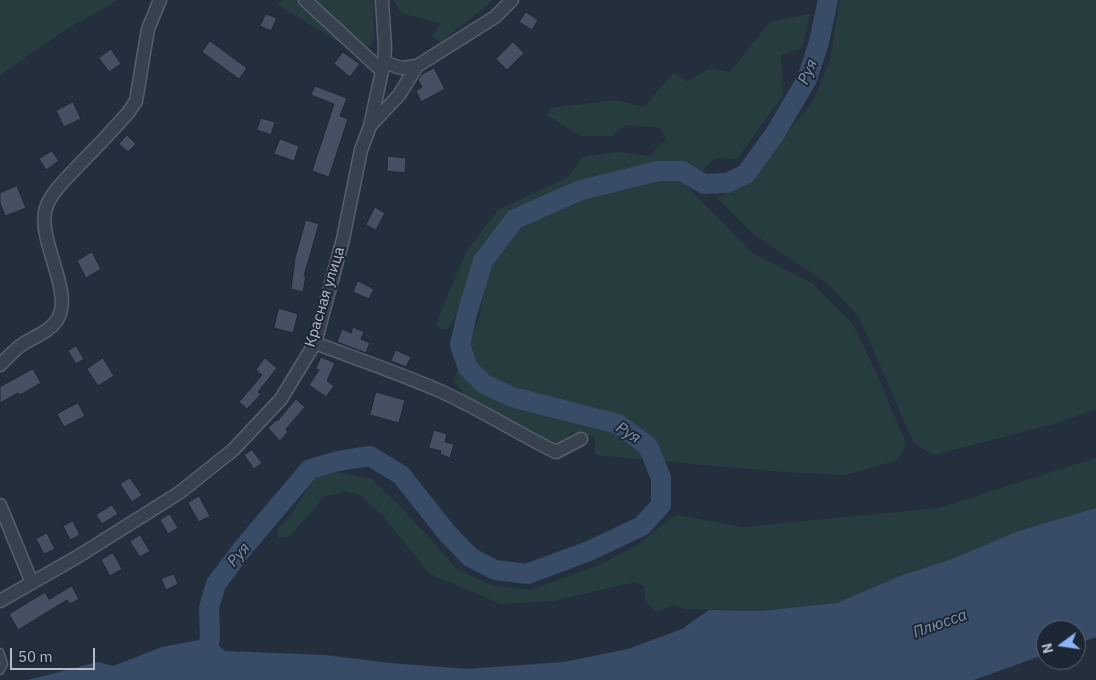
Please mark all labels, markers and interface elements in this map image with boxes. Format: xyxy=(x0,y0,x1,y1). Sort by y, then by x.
water label: Руя xyxy=(794,57,822,87)
street label: Красная улица xyxy=(301,245,349,349)
water label: Руя xyxy=(612,418,644,448)
water label: Руя xyxy=(223,539,255,571)
water label: Плюсса xyxy=(910,605,970,643)
north arrow xyxy=(1036,620,1086,670)
scale bar xyxy=(12,638,98,670)
text: N xyxy=(1037,641,1057,655)
text: 50 m xyxy=(18,647,53,666)

